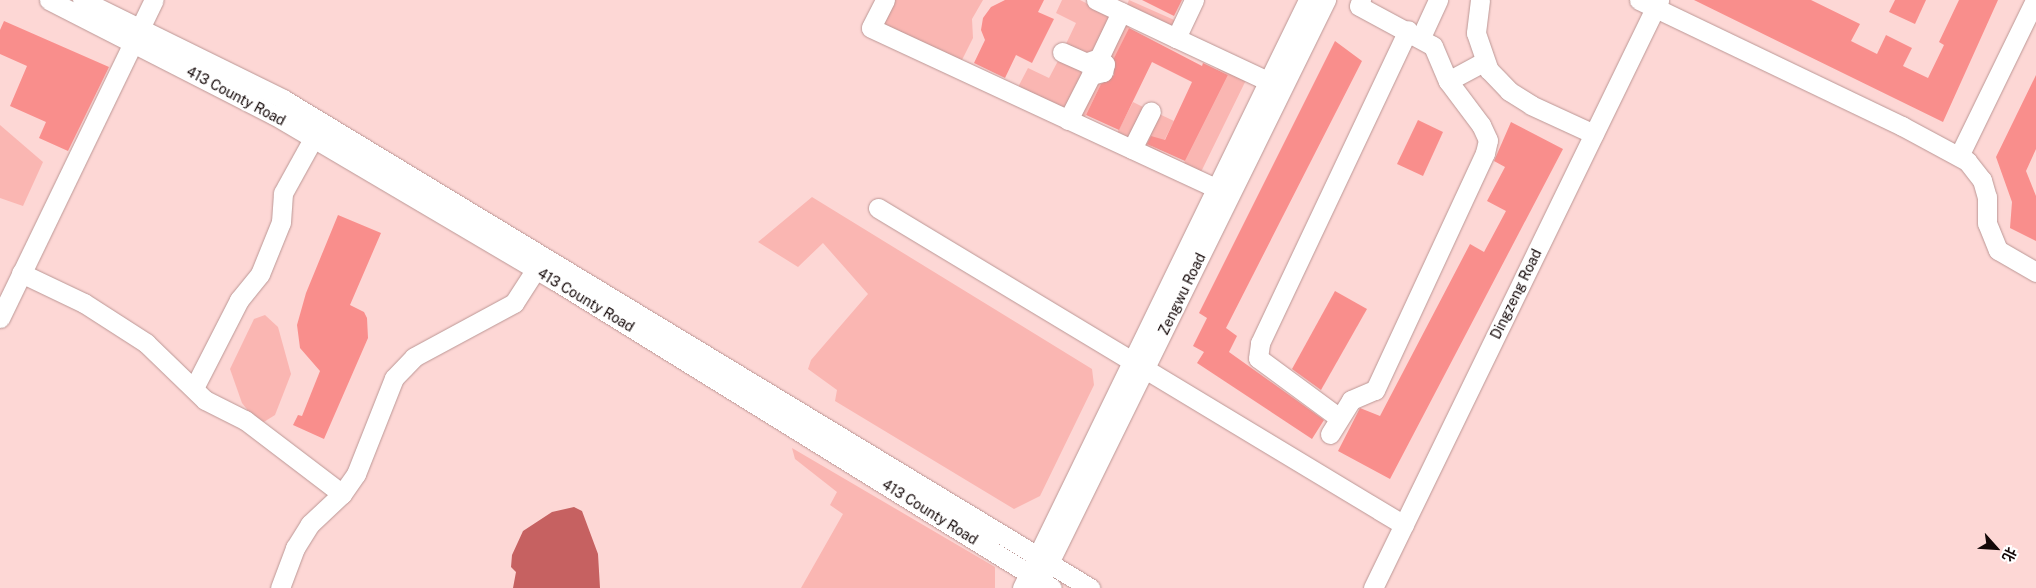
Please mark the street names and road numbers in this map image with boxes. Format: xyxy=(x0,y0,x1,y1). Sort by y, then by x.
street label: 413 County Road xyxy=(184,63,288,129)
street label: Dingzeng Road xyxy=(1487,246,1545,342)
street label: Zengwu Road xyxy=(1155,250,1209,338)
street label: 413 County Road xyxy=(535,265,637,335)
street label: 413 County Road xyxy=(879,476,981,548)

